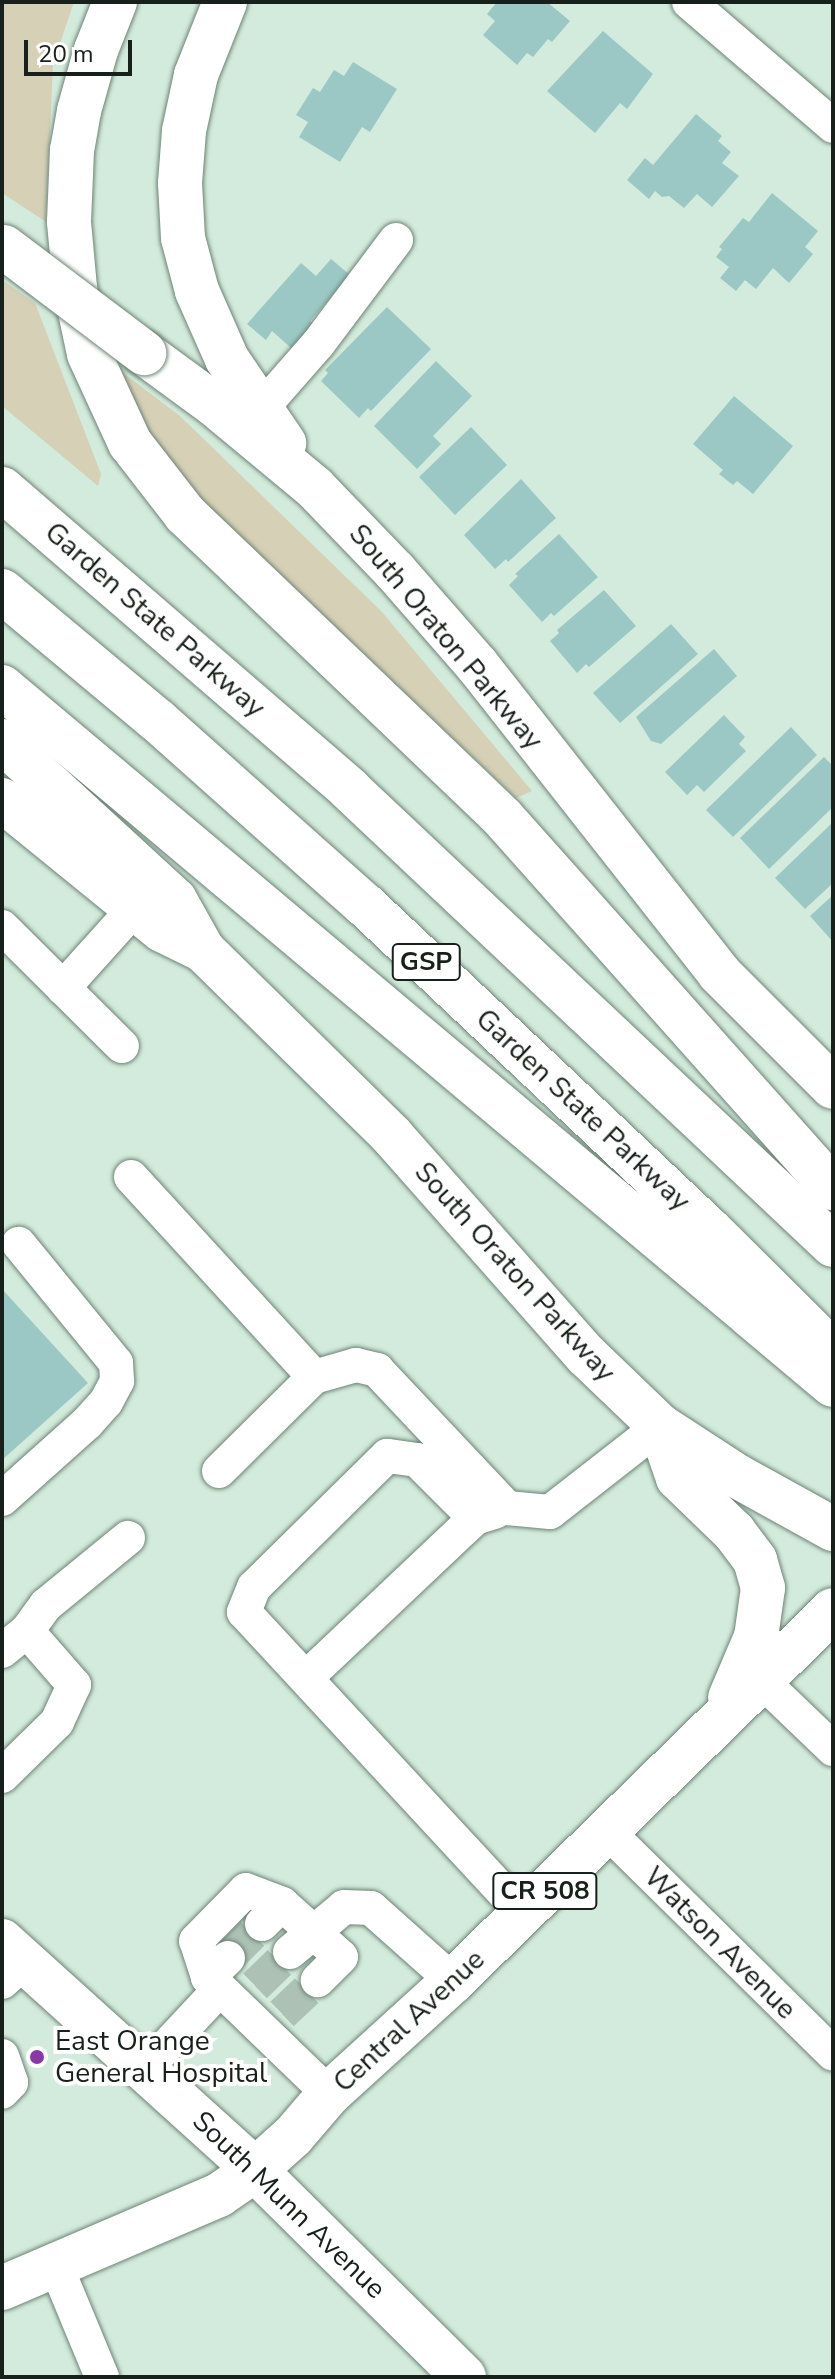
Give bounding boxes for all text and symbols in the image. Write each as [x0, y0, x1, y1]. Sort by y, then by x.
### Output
scale bar [28, 24, 136, 74]
text: 20 m [38, 38, 94, 70]
street label: Garden State Parkway [38, 515, 272, 725]
street label: South Oraton Parkway [342, 518, 550, 756]
road number: GSP [390, 940, 462, 984]
street label: Garden State Parkway [469, 1002, 697, 1218]
street label: South Oraton Parkway [408, 1155, 622, 1389]
street label: Watson Avenue [637, 1860, 803, 2026]
road number: CR 508 [491, 1869, 599, 1913]
street label: Central Avenue [327, 1943, 491, 2099]
place label: East Orange General Hospital [55, 2024, 267, 2090]
marker: East Orange General Hospital [26, 2046, 48, 2068]
street label: South Munn Avenue [185, 2104, 393, 2306]

